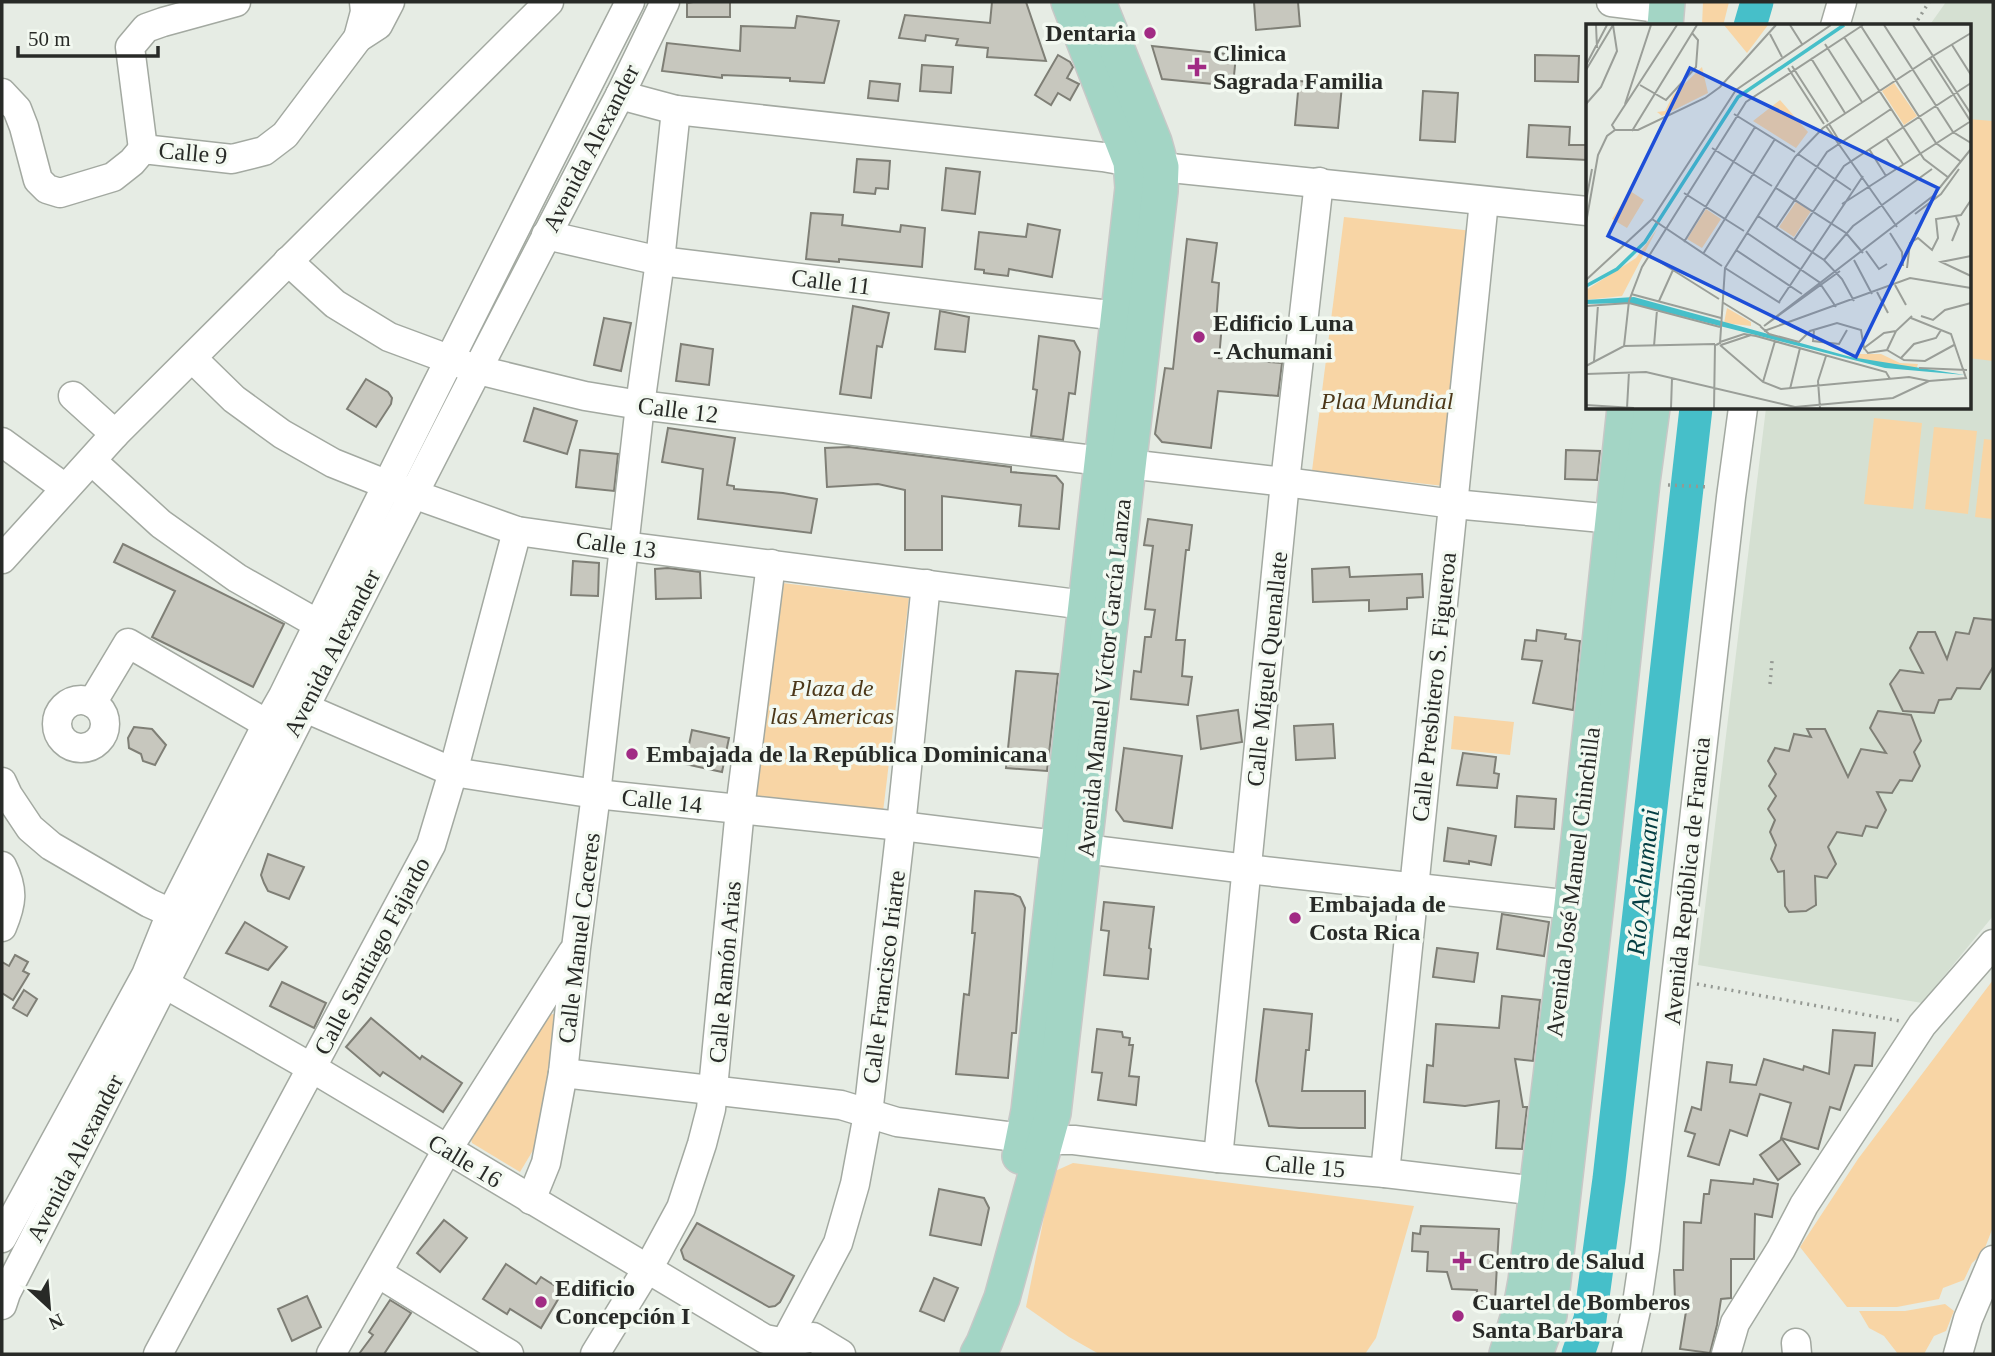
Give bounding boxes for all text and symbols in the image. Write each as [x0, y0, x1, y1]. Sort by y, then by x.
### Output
scale bar [18, 14, 158, 58]
place label: Dentaria [1045, 20, 1136, 46]
inset map [1586, 24, 1970, 410]
marker: Dentaria [1142, 25, 1158, 41]
text: 50 m [28, 27, 71, 51]
place label: Clinica Sagrada Familia [1213, 40, 1383, 94]
marker: Clinica Sagrada Familia [1187, 57, 1207, 77]
street label: Avenida Alexander [538, 60, 644, 236]
street label: Calle 9 [158, 137, 228, 169]
street label: Calle 11 [790, 264, 872, 300]
place label: Edificio Luna - Achumani [1213, 310, 1354, 364]
marker: Edificio Luna - Achumani [1191, 329, 1207, 345]
park label: Plaa Mundial [1320, 388, 1454, 414]
street label: Calle 12 [636, 392, 720, 428]
street label: Avenida Manuel Víctor García Lanza [1072, 497, 1136, 859]
street label: Calle 13 [574, 527, 658, 563]
street label: Calle Miguel Quenallate [1242, 550, 1292, 788]
street label: Calle Presbitero S. Figueroa [1407, 551, 1461, 823]
street label: Avenida Alexander [279, 565, 385, 741]
park label: Plaza de las Americas [770, 675, 894, 729]
street label: Avenida José Manuel Chinchilla [1541, 725, 1605, 1038]
street label: Avenida República de Francia [1659, 735, 1715, 1026]
place label: Embajada de la República Dominicana [646, 741, 1047, 767]
marker: Embajada de la República Dominicana [624, 746, 640, 762]
street label: Calle 14 [621, 784, 703, 818]
water label: Río Achumani [1621, 807, 1665, 958]
street label: Calle Manuel Caceres [553, 831, 605, 1045]
street label: Calle Santiago Fajardo [309, 853, 435, 1059]
street label: Calle Francisco Iriarte [858, 869, 910, 1085]
street label: Calle Ramón Arias [704, 880, 746, 1064]
place label: Embajada de Costa Rica [1309, 891, 1446, 945]
marker: Embajada de Costa Rica [1287, 910, 1303, 926]
street label: Avenida Alexander [22, 1070, 128, 1246]
street label: Calle 16 [424, 1129, 506, 1193]
street label: Calle 15 [1264, 1150, 1346, 1182]
place label: Centro de Salud [1478, 1248, 1645, 1274]
marker: Centro de Salud [1452, 1251, 1472, 1271]
north arrow [14, 1272, 84, 1342]
place label: Edificio Concepción I [555, 1275, 690, 1329]
place label: Cuartel de Bomberos Santa Barbara [1472, 1289, 1690, 1343]
marker: Edificio Concepción I [533, 1294, 549, 1310]
marker: Cuartel de Bomberos Santa Barbara [1450, 1308, 1466, 1324]
text: N [45, 1309, 67, 1334]

